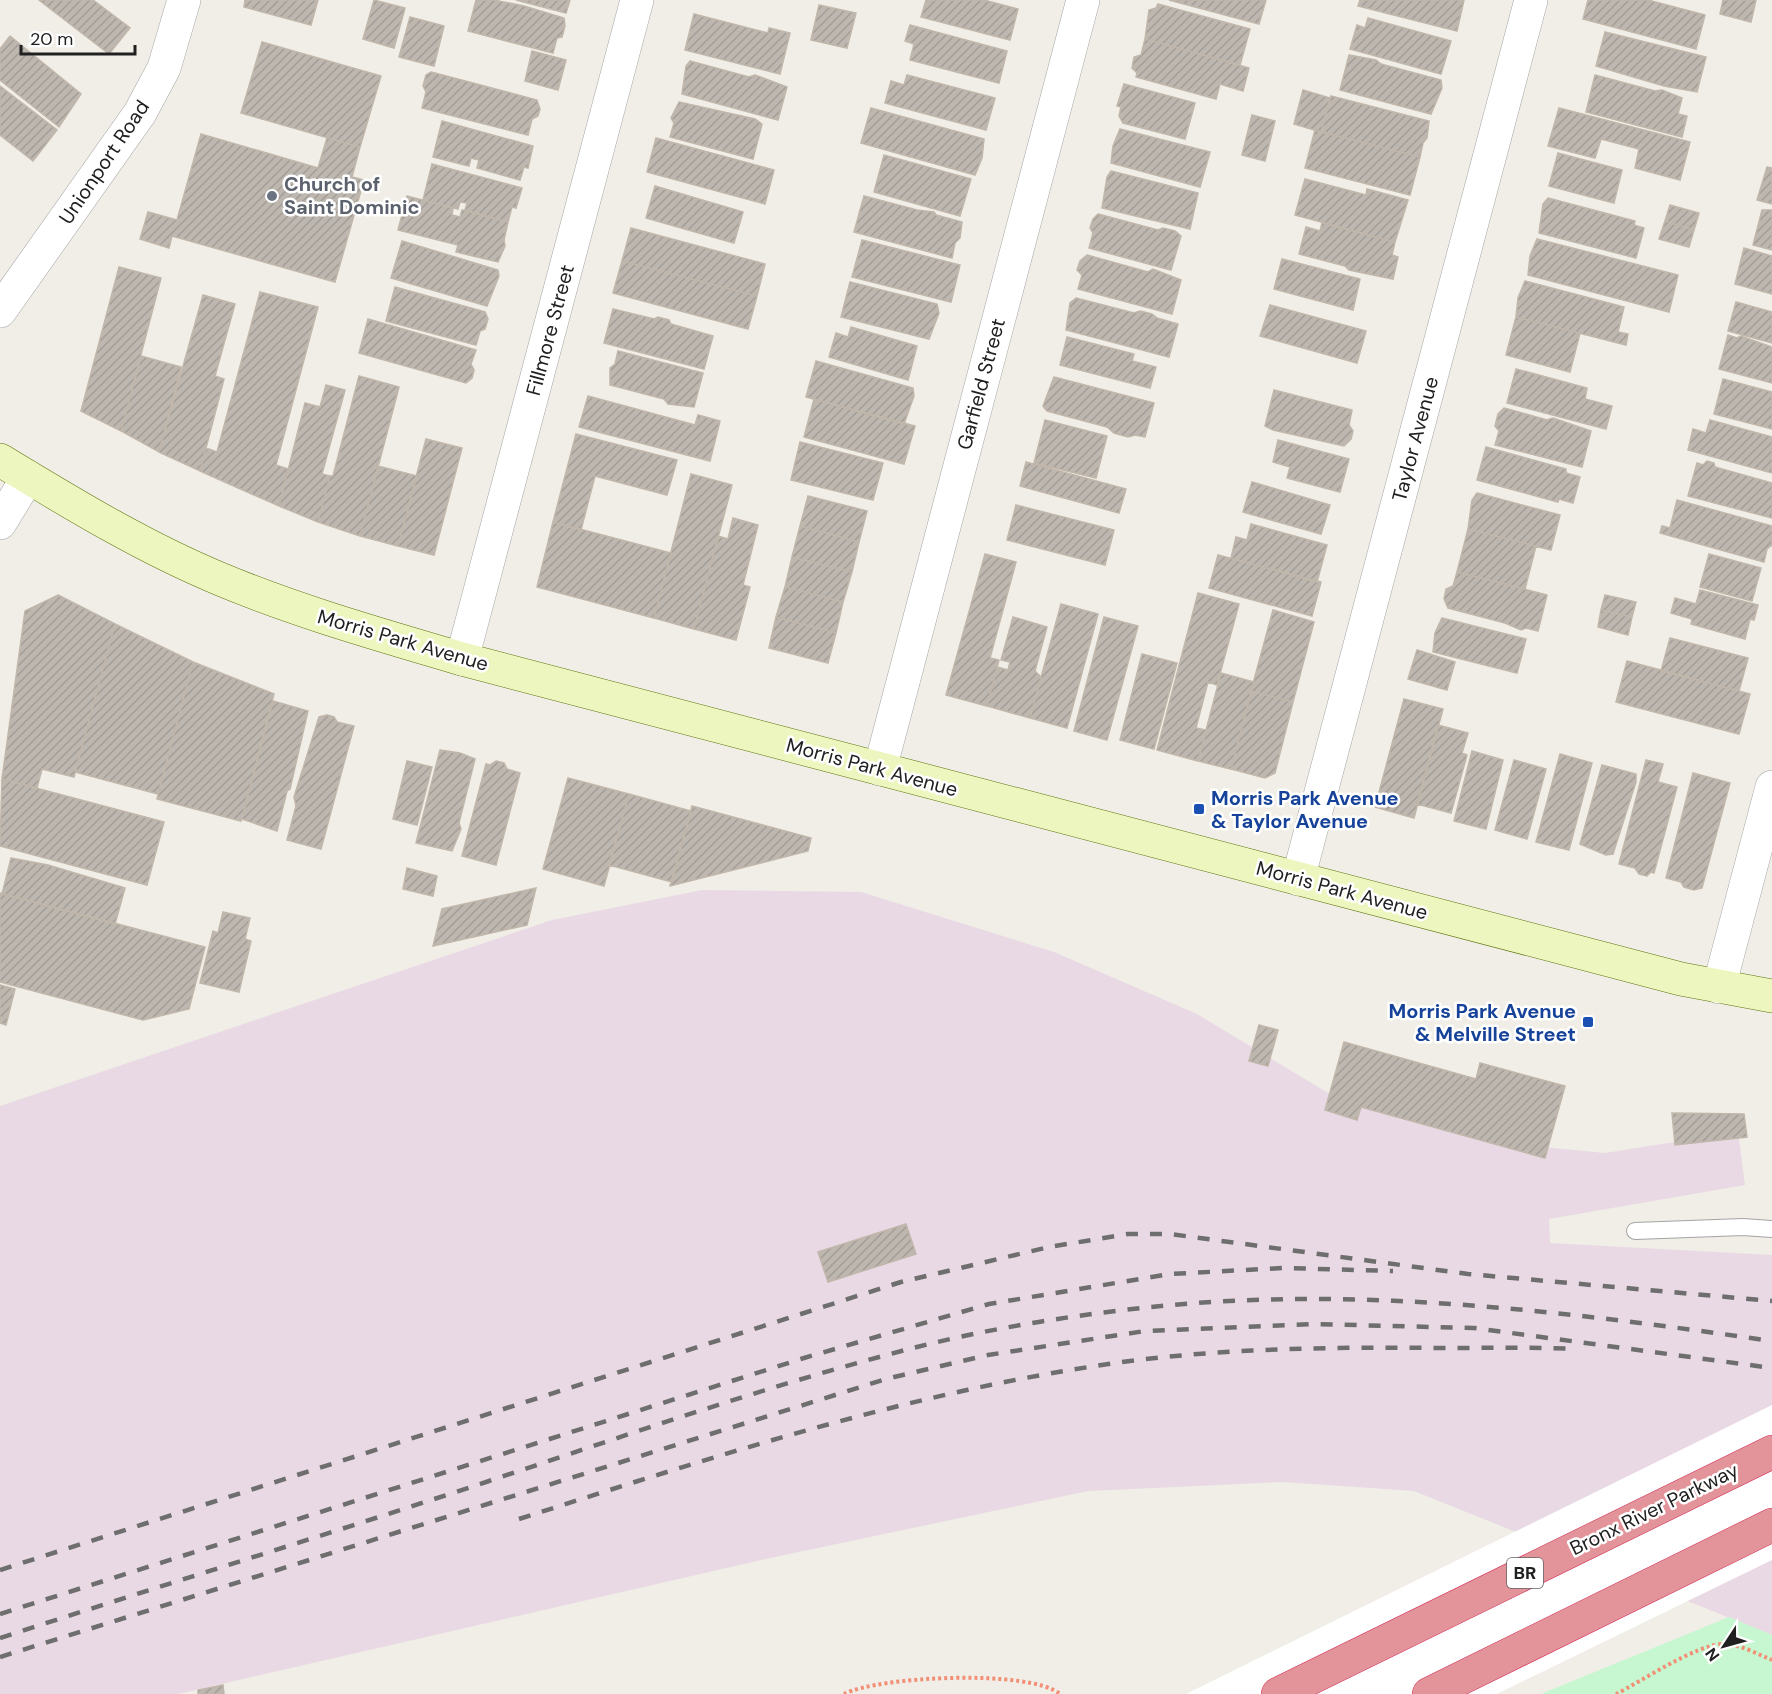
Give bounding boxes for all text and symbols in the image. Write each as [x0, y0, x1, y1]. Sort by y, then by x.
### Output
scale bar [21, 18, 135, 56]
text: 20 m [30, 27, 73, 51]
street label: Unionport Road [53, 95, 155, 229]
place label: Church of Saint Dominic [284, 171, 420, 220]
marker: Church of Saint Dominic [265, 189, 279, 203]
street label: Fillmore Street [520, 262, 580, 398]
street label: Garfield Street [951, 315, 1011, 453]
street label: Taylor Avenue [1386, 374, 1444, 504]
street label: Morris Park Avenue [315, 603, 491, 677]
street label: Morris Park Avenue [783, 732, 961, 802]
place label: Morris Park Avenue & Taylor Avenue [1211, 785, 1399, 834]
marker: Morris Park Avenue & Taylor Avenue [1192, 802, 1206, 816]
street label: Morris Park Avenue [1253, 855, 1431, 925]
place label: Morris Park Avenue & Melville Street [1388, 998, 1576, 1047]
marker: Morris Park Avenue & Melville Street [1581, 1015, 1595, 1029]
street label: Bronx River Parkway [1565, 1457, 1743, 1561]
road number: BR [1507, 1558, 1543, 1588]
north arrow [1694, 1616, 1754, 1676]
text: N [1700, 1644, 1724, 1665]

